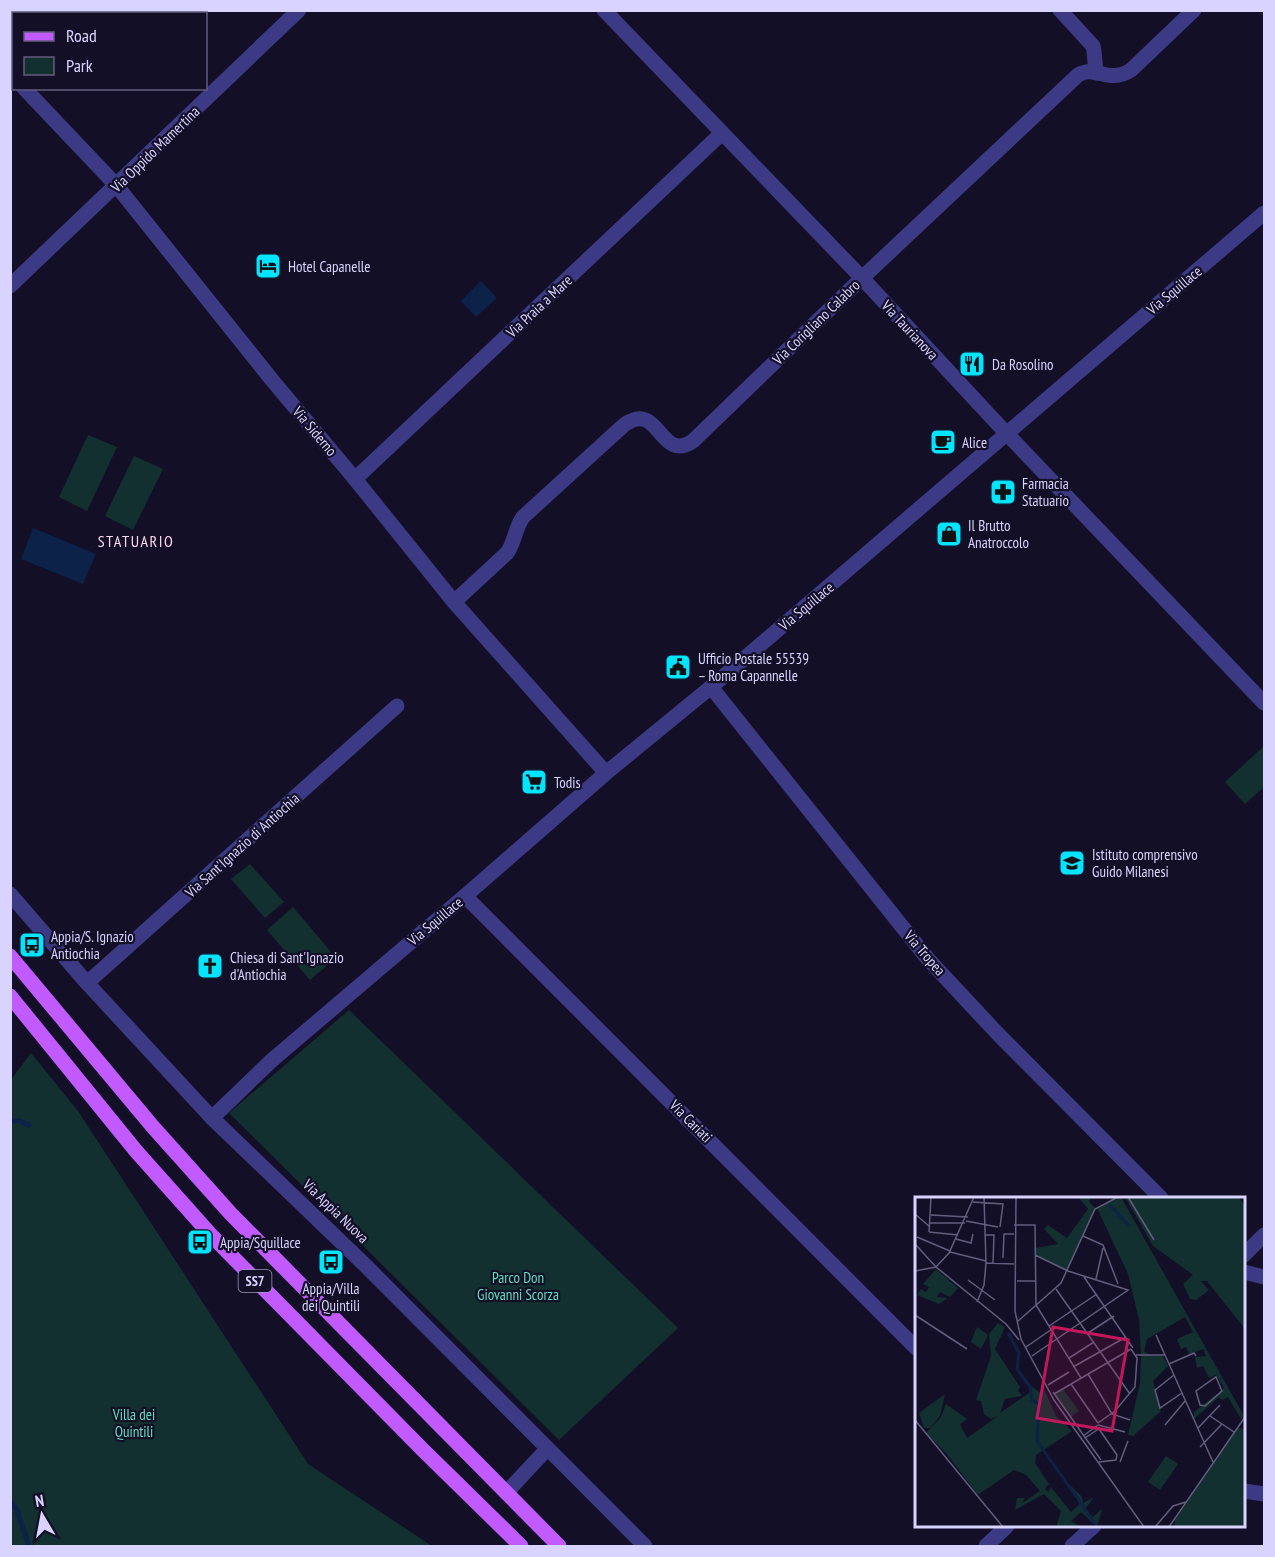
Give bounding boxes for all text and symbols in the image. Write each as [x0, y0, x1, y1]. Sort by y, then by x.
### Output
legend [12, 12, 207, 90]
text: Road [66, 24, 97, 47]
text: Park [66, 54, 93, 77]
street label: Via Oppido Mamertina [106, 102, 203, 197]
hotel icon: Hotel Capanelle [253, 251, 283, 281]
place label: Hotel Capanelle [288, 257, 371, 276]
street label: Via Squillace [1142, 261, 1206, 319]
street label: Via Praia a Mare [501, 271, 576, 342]
street label: Via Corigliano Calabro [768, 275, 864, 369]
street label: Via Taurianova [877, 295, 943, 364]
restaurant icon: Da Rosolino [957, 349, 987, 379]
place label: Da Rosolino [992, 355, 1054, 374]
street label: Via Siderno [288, 402, 341, 460]
cafe icon: Alice [928, 427, 958, 457]
place label: Alice [962, 433, 987, 452]
place label: Farmacia Statuario [1022, 474, 1069, 510]
pharmacy icon: Farmacia Statuario [988, 477, 1018, 507]
place label: Il Brutto Anatroccolo [968, 516, 1029, 552]
shop icon: Il Brutto Anatroccolo [934, 519, 964, 549]
district label: STATUARIO [98, 531, 174, 551]
street label: Via Squillace [774, 577, 838, 635]
place label: Ufficio Postale 55539 – Roma Capannelle [698, 649, 809, 685]
public building icon: Ufficio Postale 55539 – Roma Capannelle [663, 652, 693, 682]
supermarket icon: Todis [519, 767, 549, 797]
place label: Todis [554, 773, 580, 792]
street label: Via Sant'Ignazio di Antiochia [180, 789, 303, 902]
place label: Istituto comprensivo Guido Milanesi [1092, 845, 1198, 881]
school or university icon: Istituto comprensivo Guido Milanesi [1057, 848, 1087, 878]
street label: Via Squillace [403, 892, 467, 950]
street label: Via Tropea [900, 926, 950, 980]
place label: Appia/S. Ignazio Antiochia [51, 927, 134, 963]
bus stop icon: Appia/S. Ignazio Antiochia [17, 930, 47, 960]
place label: Chiesa di Sant'Ignazio d'Antiochia [230, 948, 344, 984]
church icon: Chiesa di Sant'Ignazio d'Antiochia [195, 951, 225, 981]
street label: Via Cariati [665, 1095, 716, 1146]
street label: Via Appia Nuova [298, 1174, 373, 1247]
inset map [915, 1197, 1245, 1527]
bus stop icon: Appia/Squillace [185, 1227, 215, 1257]
place label: Appia/Squillace [220, 1233, 301, 1252]
bus stop icon: Appia/Villa dei Quintili [316, 1247, 346, 1277]
park label: Parco Don Giovanni Scorza [477, 1268, 559, 1304]
road number: SS7 [238, 1270, 272, 1292]
place label: Appia/Villa dei Quintili [302, 1279, 360, 1315]
park label: Villa dei Quintili [112, 1405, 155, 1441]
north arrow [12, 1485, 72, 1545]
text: N [33, 1490, 45, 1511]

